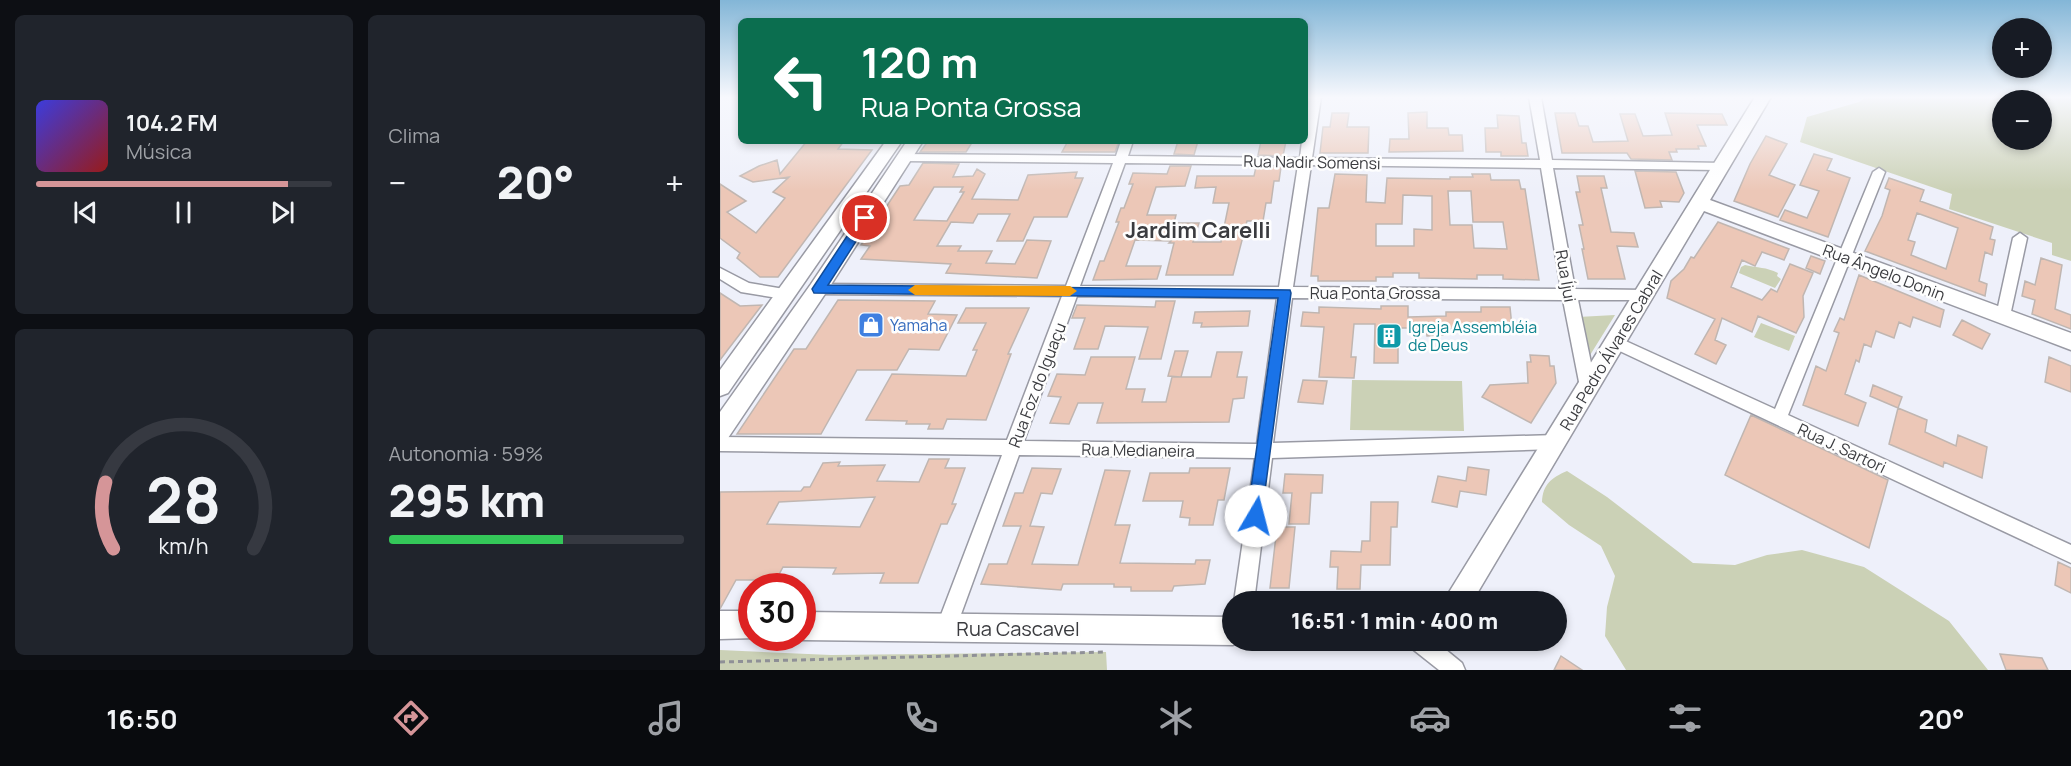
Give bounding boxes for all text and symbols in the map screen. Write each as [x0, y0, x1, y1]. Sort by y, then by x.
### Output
map controls [1992, 18, 2052, 150]
button: + [1992, 18, 2052, 78]
text: 120 m [861, 33, 978, 91]
icon: left [762, 42, 840, 120]
text: Rua Ponta Grossa [861, 88, 1082, 125]
button: − [1992, 90, 2052, 150]
text: 104.2 FM [126, 108, 218, 138]
text: Clima [389, 122, 440, 149]
text: Música [126, 138, 192, 165]
street label: Rua Nadir Somensi [1243, 150, 1381, 174]
text: 20° [497, 151, 575, 213]
text: − [389, 160, 406, 205]
text: + [665, 160, 684, 205]
pin [839, 192, 890, 243]
icon: previous [69, 196, 102, 229]
icon: pause [167, 196, 200, 229]
icon: next [266, 196, 299, 229]
icon: arrive [848, 201, 881, 234]
district label: Jardim Carelli [1125, 215, 1271, 245]
street label: Rua Ângelo Donin [1820, 239, 1948, 305]
street label: Rua Íjui [1551, 248, 1581, 304]
street label: Rua Pedro Álvares Cabral [1554, 266, 1668, 434]
street label: Rua Ponta Grossa [1310, 282, 1440, 304]
shop icon: Yamaha [856, 310, 886, 340]
place label: Yamaha [890, 314, 947, 336]
place label: Igreja Assembléia de Deus [1408, 316, 1537, 356]
street label: Rua Foz do Iguaçu [1003, 319, 1071, 451]
building icon: Igreja Assembléia de Deus [1374, 321, 1404, 351]
street label: Rua J. Sartori [1794, 418, 1890, 478]
street label: Rua Medianeira [1081, 438, 1195, 462]
text: Autonomia · 59% [389, 440, 543, 467]
text: 28 [146, 456, 221, 542]
text: 295 km [389, 469, 545, 531]
position arrow [1224, 484, 1288, 548]
text: km/h [159, 531, 209, 560]
speed limit sign: 30 [738, 573, 816, 651]
text: 16:51 · 1 min · 400 m [1291, 606, 1498, 636]
street label: Rua Cascavel [956, 615, 1080, 642]
icon: directions [390, 697, 432, 739]
icon: music [645, 697, 687, 739]
icon: phone [900, 697, 942, 739]
icon: climate [1155, 697, 1197, 739]
icon: car [1409, 697, 1451, 739]
icon: filters [1664, 697, 1706, 739]
text: 16:50 [106, 700, 178, 737]
text: 20° [1919, 700, 1965, 737]

